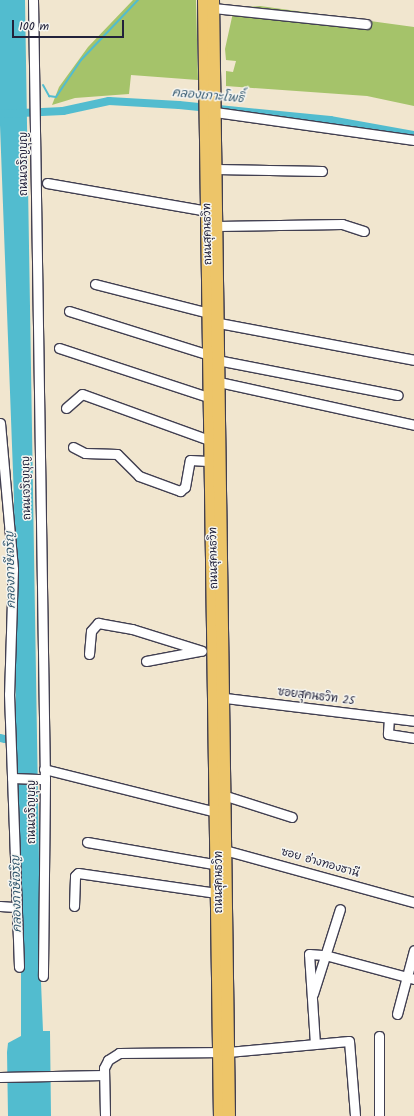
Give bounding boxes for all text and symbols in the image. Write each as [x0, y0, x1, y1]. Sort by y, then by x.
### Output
scale bar [14, 12, 126, 38]
text: 100 m [19, 17, 49, 36]
water label: คลองเกาะโพธิ์ [171, 86, 245, 106]
street label: ถนนเจริญบุญ [17, 132, 31, 196]
street label: ถนนสุคนธวิท [201, 203, 215, 265]
street label: ถนนเจริญบุญ [20, 456, 34, 520]
street label: ถนนสุคนธวิท [207, 527, 221, 589]
water label: คลองภาษีเจริญ [3, 531, 19, 609]
street label: ซอยสุคนธวิท 25 [277, 686, 355, 708]
street label: ถนนเจริญบุญ [25, 780, 39, 844]
street label: ซอย อ่างทองธานี [279, 846, 361, 880]
street label: ถนนสุคนธวิท [212, 851, 226, 913]
water label: คลองภาษีเจริญ [9, 855, 25, 933]

